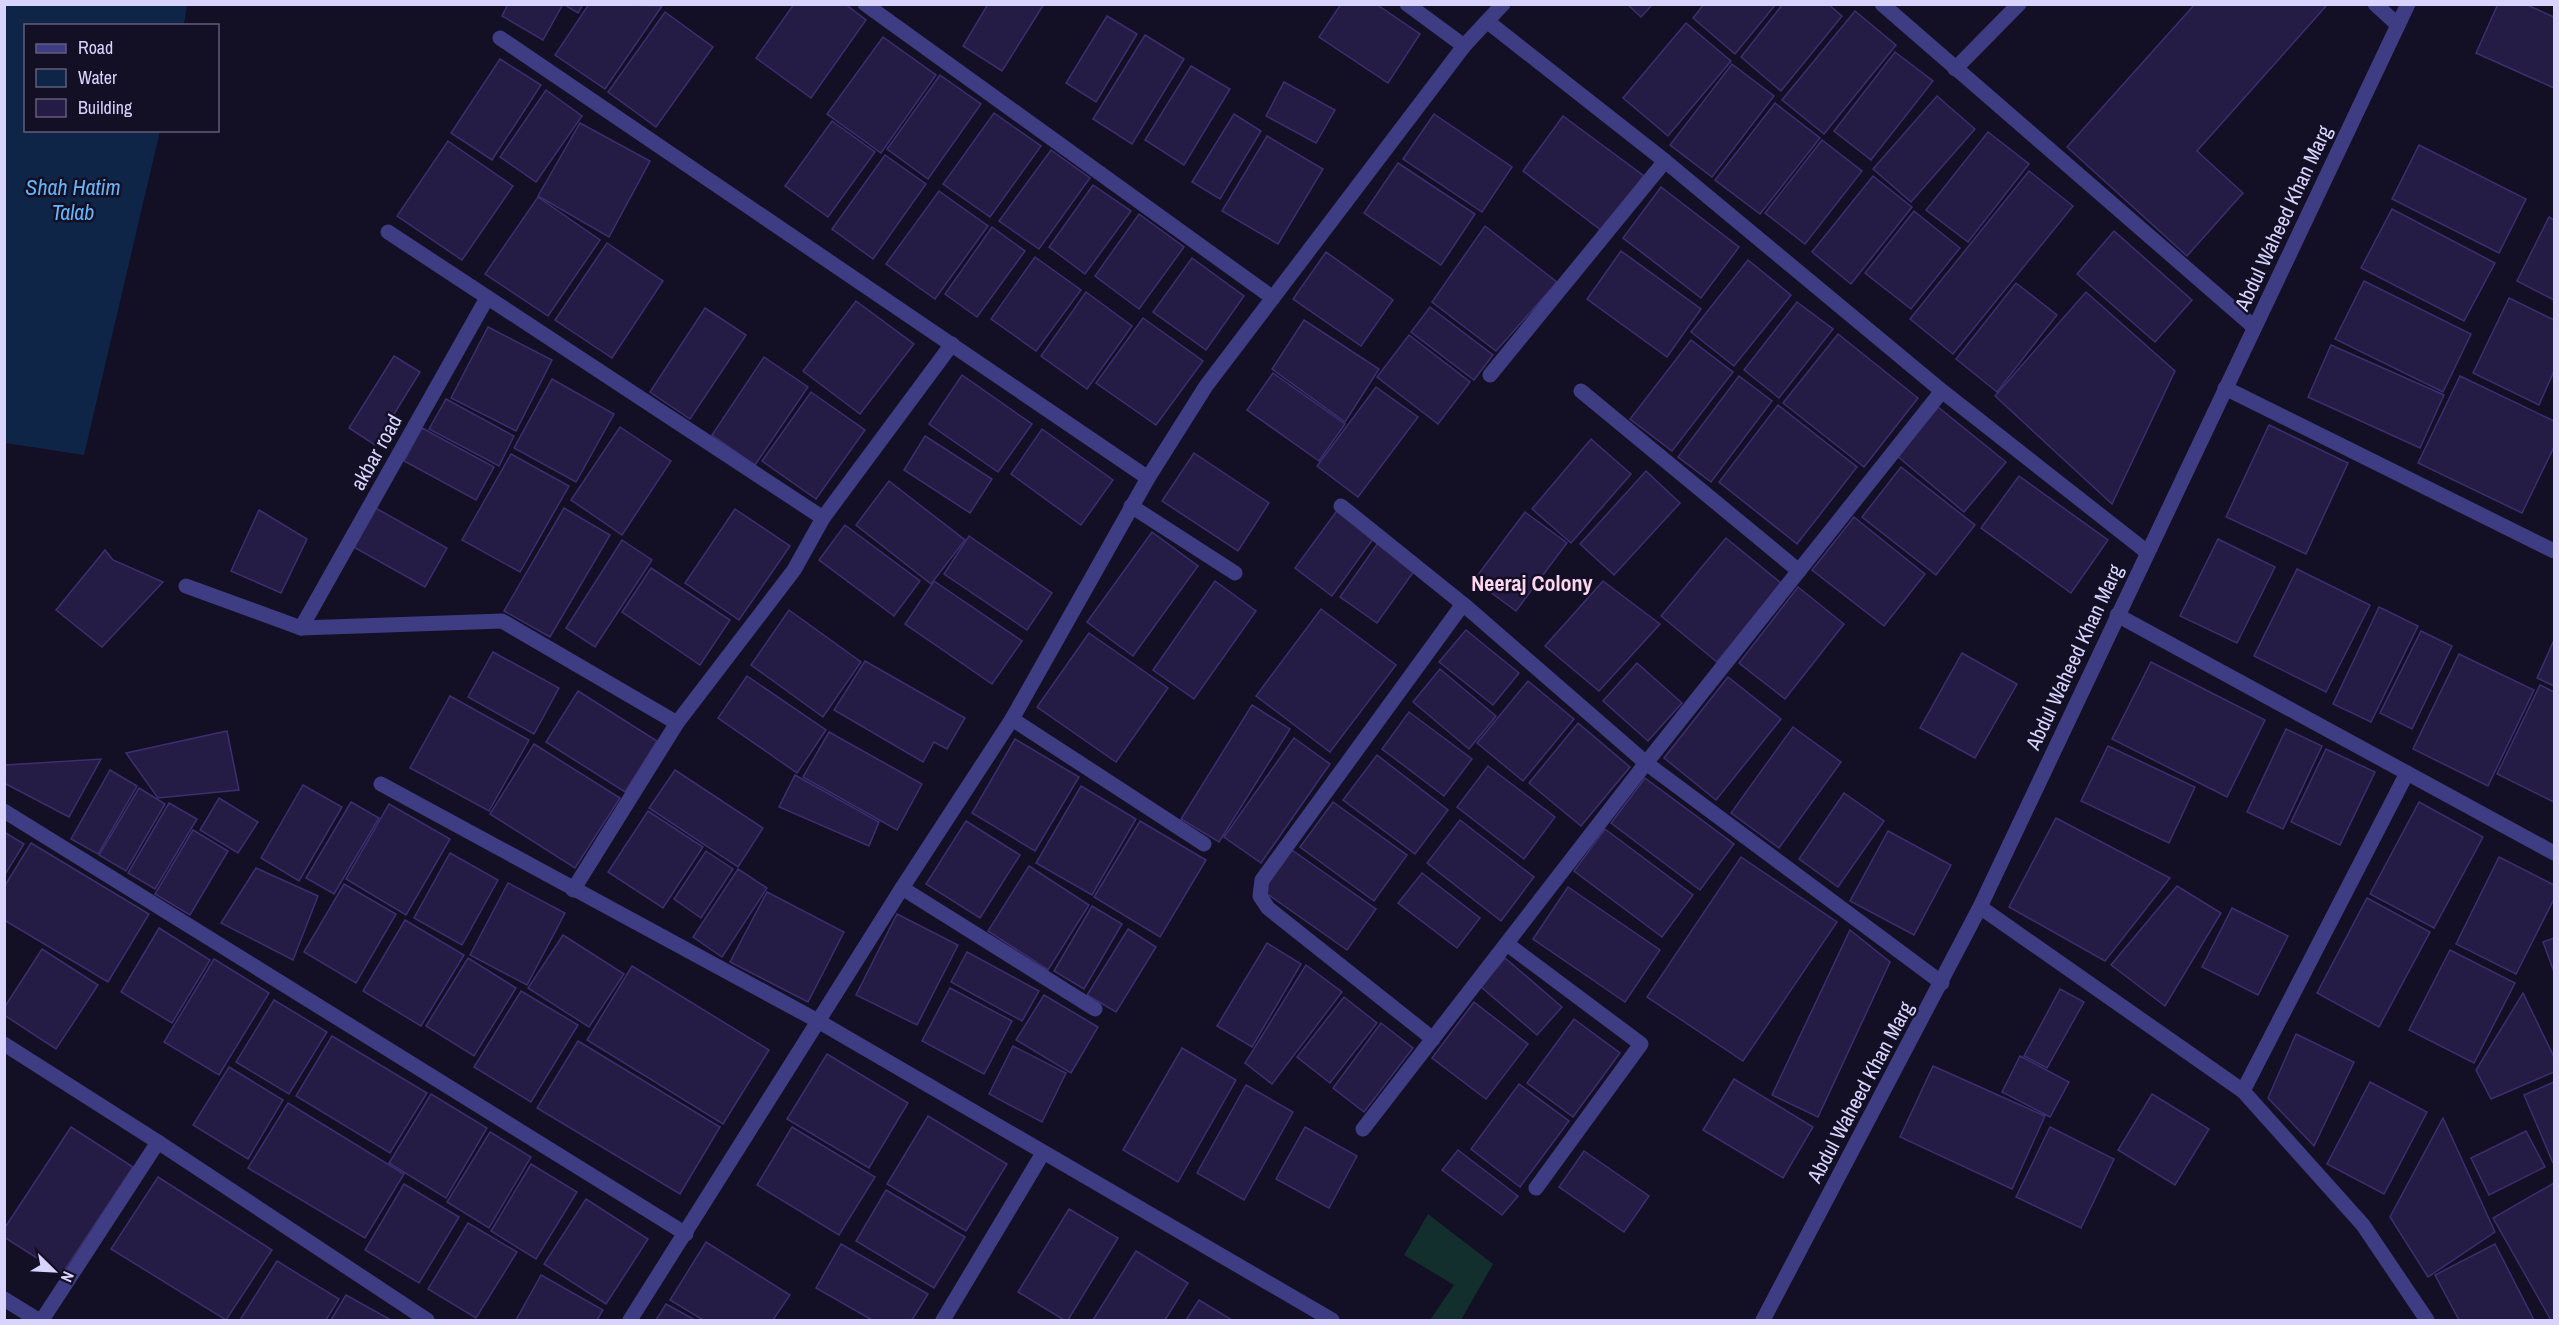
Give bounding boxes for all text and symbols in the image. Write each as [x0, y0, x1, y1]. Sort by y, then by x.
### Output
legend [24, 24, 219, 132]
text: Road [78, 35, 113, 60]
text: Water [78, 65, 117, 90]
text: Building [78, 95, 133, 120]
street label: Abdul Waheed Khan Marg [2227, 120, 2339, 316]
water label: Shah Hatim Talab [25, 172, 121, 227]
street label: akbar road [343, 409, 409, 495]
street label: Abdul Waheed Khan Marg [2018, 559, 2130, 755]
district label: Neeraj Colony [1471, 568, 1593, 598]
street label: Abdul Waheed Khan Marg [1799, 996, 1920, 1189]
north arrow [24, 1241, 84, 1301]
text: N [56, 1268, 80, 1286]

